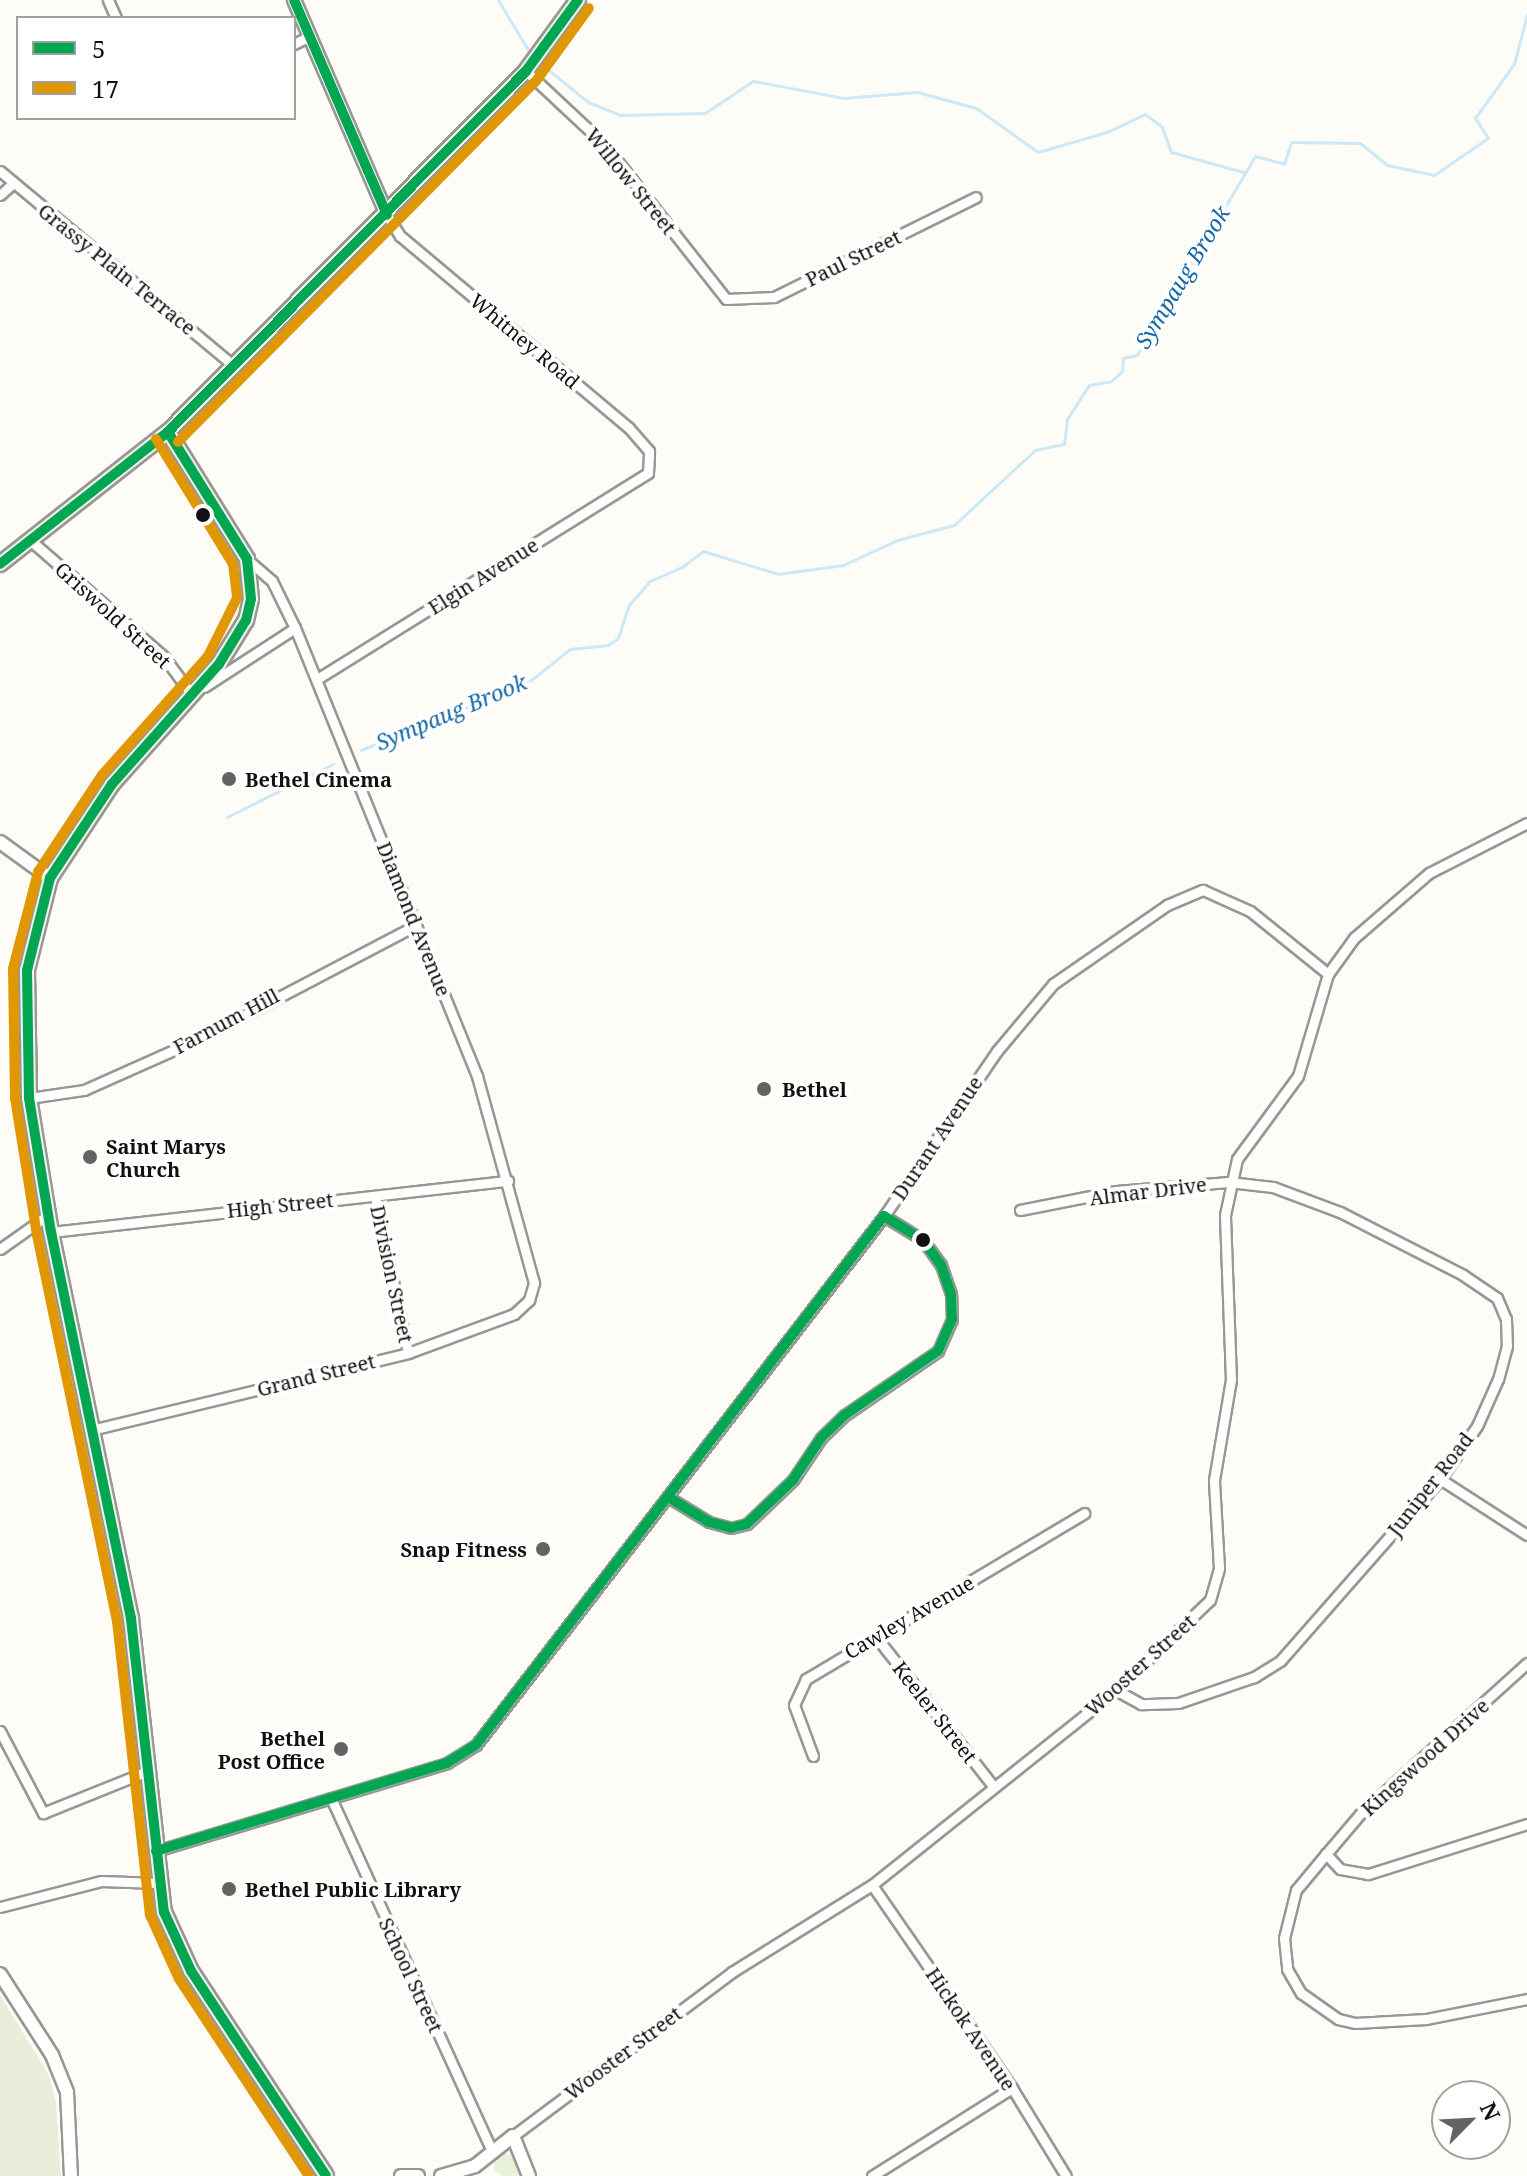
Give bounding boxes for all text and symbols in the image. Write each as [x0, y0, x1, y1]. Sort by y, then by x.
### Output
legend [16, 16, 296, 120]
text: 5 [92, 32, 105, 65]
text: 17 [92, 72, 119, 105]
street label: Willow Street [581, 123, 681, 239]
street label: Grassy Plain Terrace [34, 198, 200, 340]
water label: Sympaug Brook [1129, 201, 1235, 353]
street label: Paul Street [801, 225, 905, 291]
street label: Whitney Road [465, 288, 585, 394]
unlabelled marker [195, 507, 211, 523]
street label: Elgin Avenue [423, 533, 543, 619]
street label: Griswold Street [50, 557, 176, 673]
water label: Sympaug Brook [372, 668, 530, 756]
place label: Bethel Cinema [245, 767, 392, 791]
marker: Bethel Cinema [220, 770, 238, 788]
street label: Diamond Avenue [372, 838, 456, 1000]
street label: Farnum Hill [169, 983, 283, 1059]
street label: Durant Avenue [887, 1072, 987, 1204]
place label: Bethel [782, 1077, 847, 1101]
marker: Bethel [753, 1078, 775, 1100]
place label: Saint Marys Church [106, 1134, 226, 1181]
marker: Saint Marys Church [81, 1148, 99, 1166]
street label: Almar Drive [1088, 1172, 1208, 1210]
street label: High Street [226, 1187, 334, 1223]
street label: Division Street [366, 1203, 418, 1345]
unlabelled marker [915, 1232, 931, 1248]
street label: Grand Street [255, 1349, 377, 1401]
street label: Juniper Road [1382, 1427, 1478, 1541]
place label: Snap Fitness [400, 1537, 527, 1561]
marker: Snap Fitness [534, 1540, 552, 1558]
street label: Cawley Avenue [840, 1570, 978, 1664]
street label: Wooster Street [1080, 1609, 1200, 1721]
street label: Keeler Street [888, 1656, 982, 1768]
street label: Kingswood Drive [1356, 1693, 1494, 1821]
place label: Bethel Post Office [218, 1726, 325, 1773]
marker: Bethel Post Office [332, 1740, 350, 1758]
place label: Bethel Public Library [245, 1877, 461, 1901]
marker: Bethel Public Library [220, 1880, 238, 1898]
street label: School Street [374, 1914, 448, 2036]
street label: Hickok Avenue [921, 1963, 1021, 2095]
street label: Wooster Street [560, 2001, 686, 2105]
north arrow [1431, 2080, 1511, 2160]
text: N [1474, 2097, 1508, 2125]

